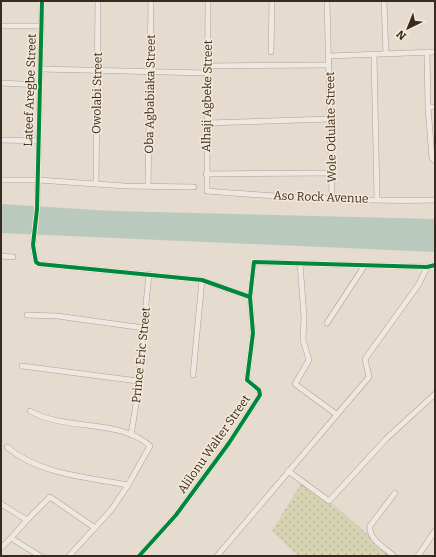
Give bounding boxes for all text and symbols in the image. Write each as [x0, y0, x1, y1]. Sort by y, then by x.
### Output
north arrow [388, 8, 428, 48]
text: N [394, 27, 409, 43]
street label: Lateef Aregbe Street [21, 33, 39, 147]
street label: Oba Agbabiaka Street [142, 34, 158, 154]
street label: Alhaji Agbeke Street [199, 39, 215, 152]
street label: Owolabi Street [89, 51, 105, 134]
street label: Wole Odulate Street [323, 71, 339, 183]
street label: Aso Rock Avenue [273, 188, 369, 206]
street label: Prince Eric Street [129, 306, 153, 404]
street label: Alilonu Walter Street [175, 392, 254, 496]

